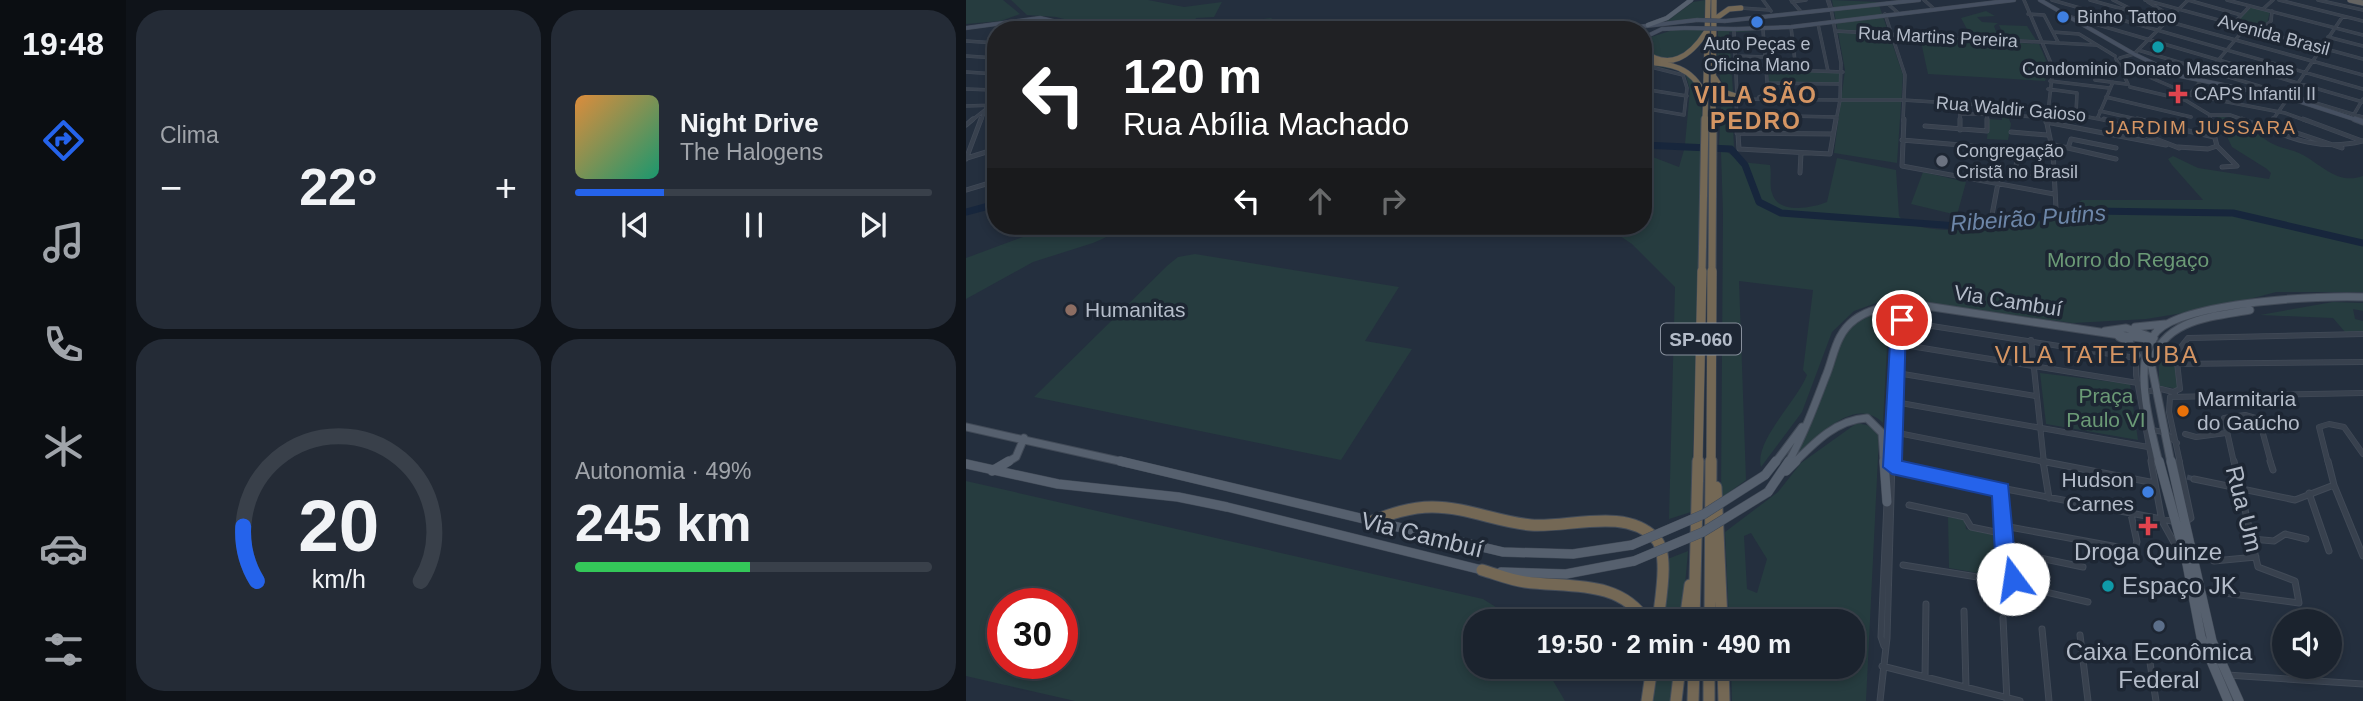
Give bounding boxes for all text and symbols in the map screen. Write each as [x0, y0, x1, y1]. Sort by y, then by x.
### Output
place label: Binho Tattoo [2077, 7, 2177, 27]
marker: Binho Tattoo [2055, 9, 2071, 25]
street label: Avenida Brasil [2216, 10, 2332, 60]
marker: Auto Peças e Oficina Mano [1749, 14, 1765, 30]
street label: Rua Martins Pereira [1858, 23, 2019, 51]
text: 19:48 [22, 26, 104, 62]
place label: Auto Peças e Oficina Mano [1703, 34, 1811, 75]
marker: Condominio Donato Mascarenhas [2150, 39, 2166, 55]
icon: left [1008, 49, 1099, 140]
text: 120 m [1123, 49, 1262, 103]
place label: Condominio Donato Mascarenhas [2022, 59, 2294, 79]
district label: VILA SÃO PEDRO [1694, 81, 1818, 134]
marker: CAPS Infantil II [2168, 84, 2188, 104]
place label: CAPS Infantil II [2194, 84, 2316, 104]
street label: Rua Waldir Gaioso [1935, 92, 2087, 126]
text: Rua Abília Machado [1123, 106, 1409, 142]
text: Night Drive [680, 108, 819, 138]
icon: directions [39, 116, 88, 165]
district label: JARDIM JUSSARA [2105, 117, 2297, 138]
text: Clima [160, 122, 219, 148]
text: The Halogens [680, 139, 823, 165]
place label: Congregação Cristã no Brasil [1956, 141, 2078, 182]
marker: Congregação Cristã no Brasil [1934, 153, 1950, 169]
text: 22° [299, 158, 378, 216]
text: − [160, 167, 182, 209]
text: + [495, 167, 517, 209]
icon: left [1228, 182, 1266, 220]
icon: ahead [1301, 182, 1339, 220]
icon: right [1374, 182, 1412, 220]
water label: Ribeirão Putins [1949, 200, 2107, 236]
icon: previous [616, 206, 654, 244]
icon: pause [735, 206, 773, 244]
icon: next [854, 206, 892, 244]
icon: music [39, 218, 88, 267]
park label: Morro do Regaço [2047, 248, 2209, 271]
street label: Via Cambuí [1952, 281, 2064, 320]
pin [1872, 290, 1932, 350]
place label: Humanitas [1085, 298, 1185, 321]
icon: arrive [1883, 301, 1921, 339]
marker: Humanitas [1063, 302, 1079, 318]
icon: phone [39, 320, 88, 369]
road number: SP-060 [1661, 324, 1741, 354]
district label: VILA TATETUBA [1995, 341, 2199, 368]
park label: Praça Paulo VI [2066, 384, 2146, 431]
place label: Marmitaria do Gaúcho [2197, 387, 2300, 434]
marker: Marmitaria do Gaúcho [2175, 403, 2191, 419]
icon: climate [39, 422, 88, 471]
text: Autonomia · 49% [575, 458, 751, 484]
street label: Rua Um [2221, 463, 2268, 555]
place label: Hudson Carnes [2062, 468, 2134, 515]
marker: Hudson Carnes [2140, 484, 2156, 500]
text: 20 [298, 485, 379, 566]
text: 245 km [575, 494, 751, 552]
street label: Via Cambuí [1358, 506, 1486, 563]
marker: Droga Quinze [2140, 518, 2156, 534]
icon: car [39, 524, 88, 573]
place label: Droga Quinze [2074, 538, 2222, 565]
position arrow [1976, 542, 2050, 616]
text: km/h [311, 565, 366, 593]
place label: Espaço JK [2122, 572, 2237, 599]
marker: Espaço JK [2100, 578, 2116, 594]
speed limit sign: 30 [987, 588, 1078, 679]
map controls [2272, 609, 2342, 679]
button: sound [2272, 609, 2342, 679]
marker: Caixa Econômica Federal [2151, 618, 2167, 634]
icon: filters [39, 625, 88, 674]
text: 19:50 · 2 min · 490 m [1537, 629, 1791, 659]
place label: Caixa Econômica Federal [2066, 638, 2253, 693]

